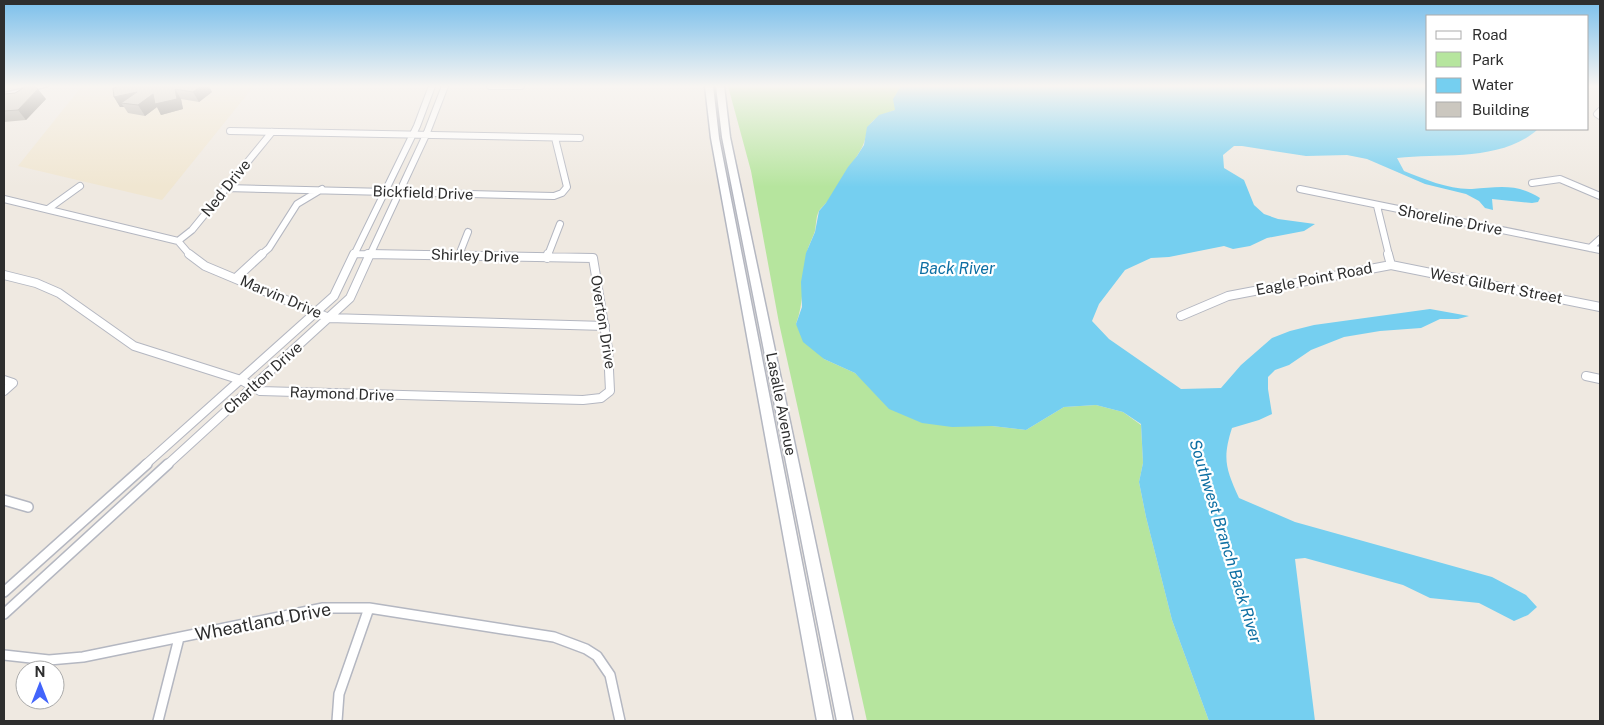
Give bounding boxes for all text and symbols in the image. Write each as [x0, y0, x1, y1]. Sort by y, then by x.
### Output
legend [1426, 15, 1589, 130]
text: Road [1472, 26, 1508, 43]
text: Park [1472, 51, 1504, 68]
text: Water [1472, 76, 1514, 93]
text: Building [1472, 101, 1530, 118]
street label: Ned Drive [198, 156, 254, 220]
street label: Bickfield Drive [372, 182, 474, 203]
street label: Shoreline Drive [1396, 201, 1504, 238]
street label: Shirley Drive [431, 245, 520, 266]
water label: Back River [919, 259, 996, 278]
street label: Eagle Point Road [1254, 259, 1373, 298]
street label: West Gilbert Street [1428, 264, 1564, 307]
street label: Marvin Drive [238, 272, 325, 321]
street label: Overton Drive [588, 274, 619, 370]
street label: Charlton Drive [220, 338, 305, 417]
street label: Lasalle Avenue [763, 351, 800, 457]
street label: Raymond Drive [289, 383, 395, 404]
water label: Southwest Branch Back River [1185, 437, 1266, 646]
street label: Wheatland Drive [193, 598, 333, 645]
north arrow [15, 660, 65, 710]
text: N [35, 664, 45, 680]

